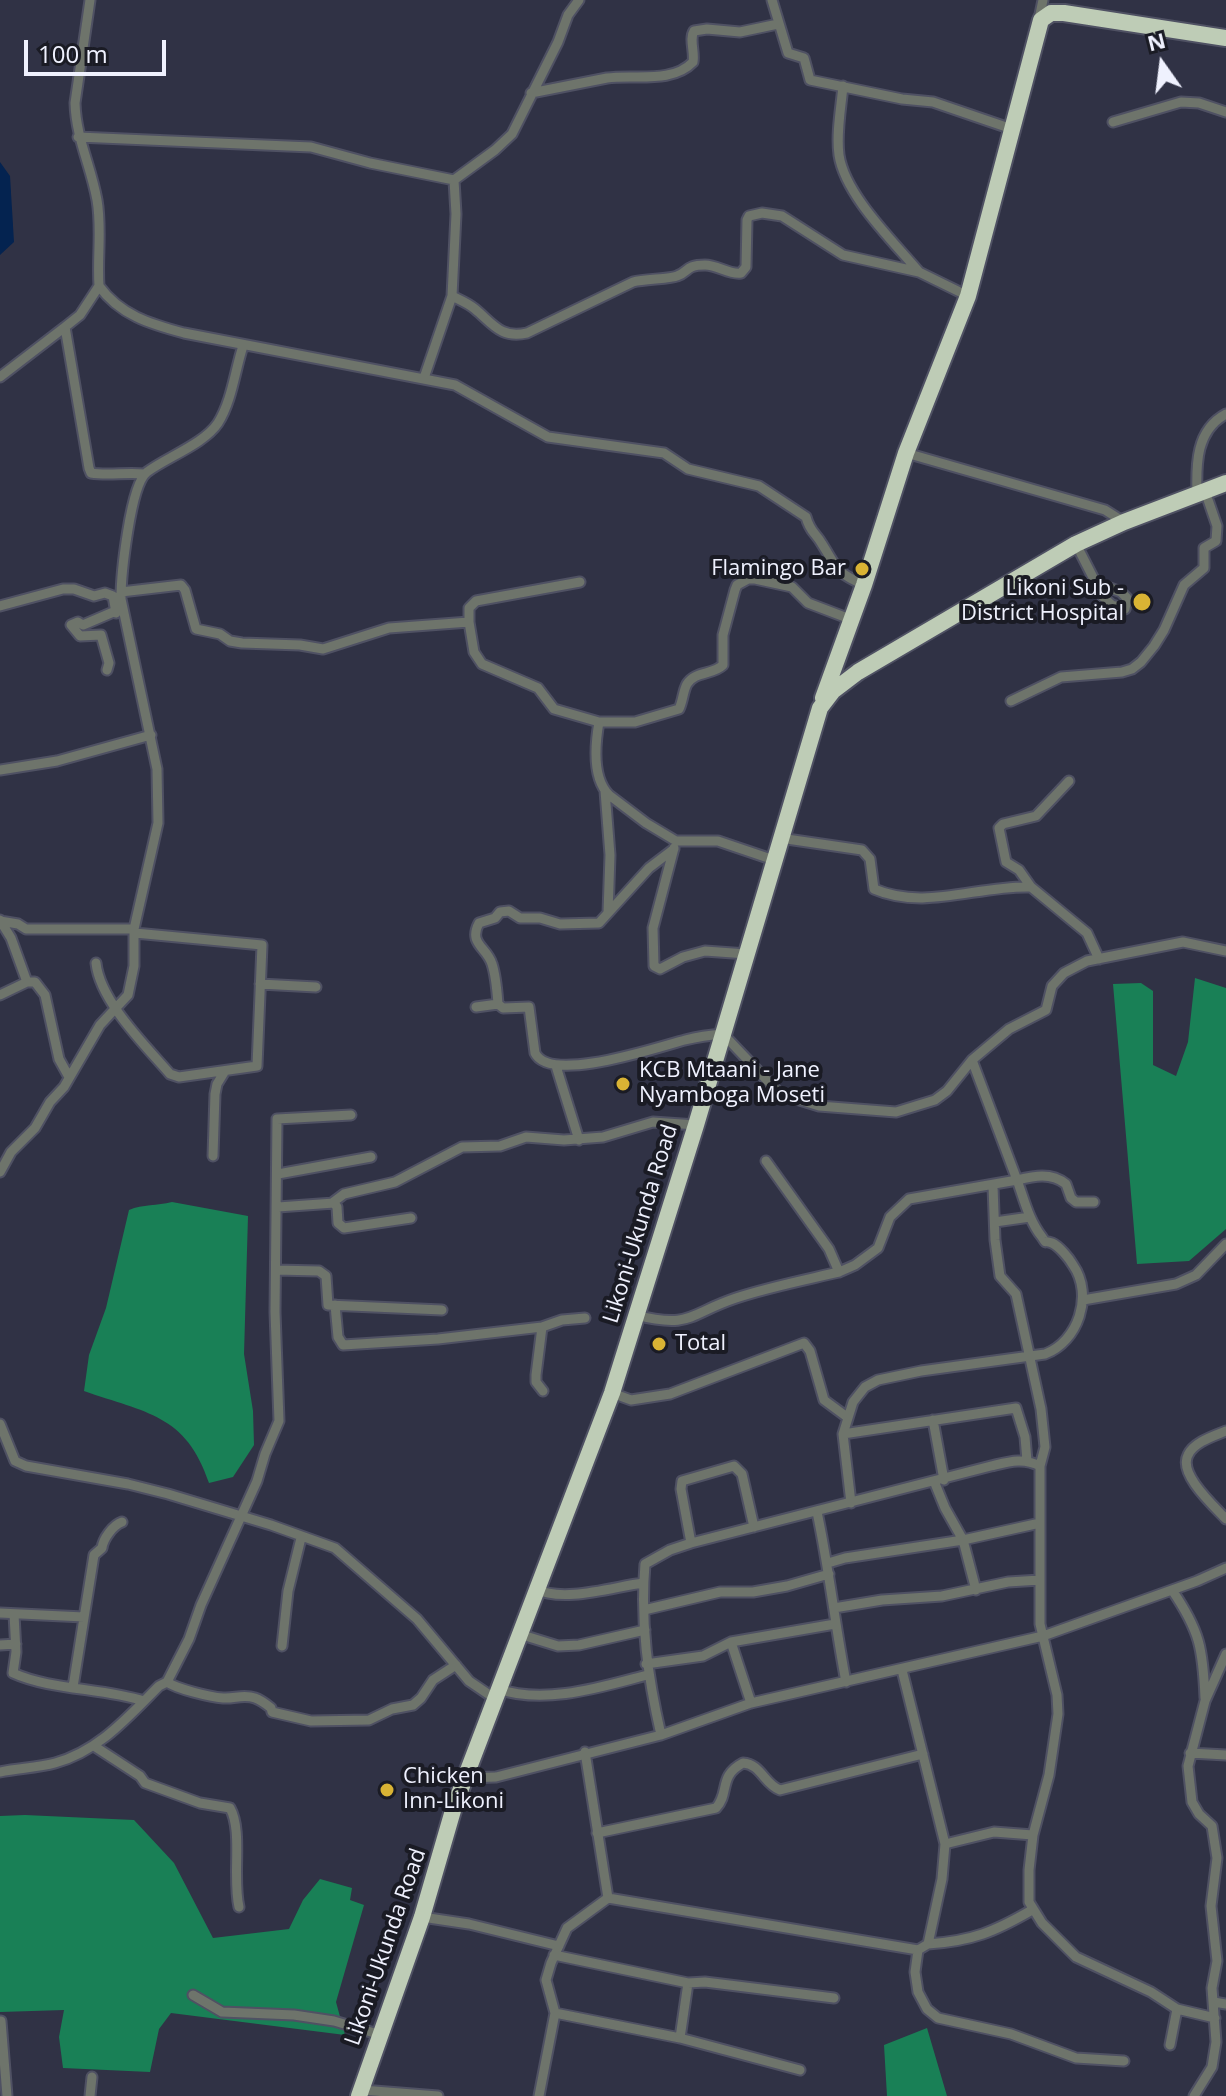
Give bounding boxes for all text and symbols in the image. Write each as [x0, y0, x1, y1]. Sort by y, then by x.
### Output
scale bar [28, 24, 170, 74]
north arrow [1122, 24, 1202, 104]
text: N [1144, 24, 1168, 57]
text: 100 m [38, 37, 108, 70]
place label: Flamingo Bar [711, 556, 846, 582]
marker: Flamingo Bar [853, 560, 871, 578]
place label: Likoni Sub - District Hospital [961, 576, 1124, 628]
marker: Likoni Sub - District Hospital [1131, 591, 1153, 613]
place label: KCB Mtaani - Jane Nyamboga Moseti [639, 1058, 825, 1110]
marker: KCB Mtaani - Jane Nyamboga Moseti [614, 1075, 632, 1093]
street label: Likoni-Ukunda Road [598, 1121, 684, 1327]
place label: Total [675, 1331, 726, 1357]
marker: Total [650, 1335, 668, 1353]
place label: Chicken Inn-Likoni [403, 1764, 504, 1816]
marker: Chicken Inn-Likoni [378, 1781, 396, 1799]
street label: Likoni-Ukunda Road [340, 1845, 432, 2049]

